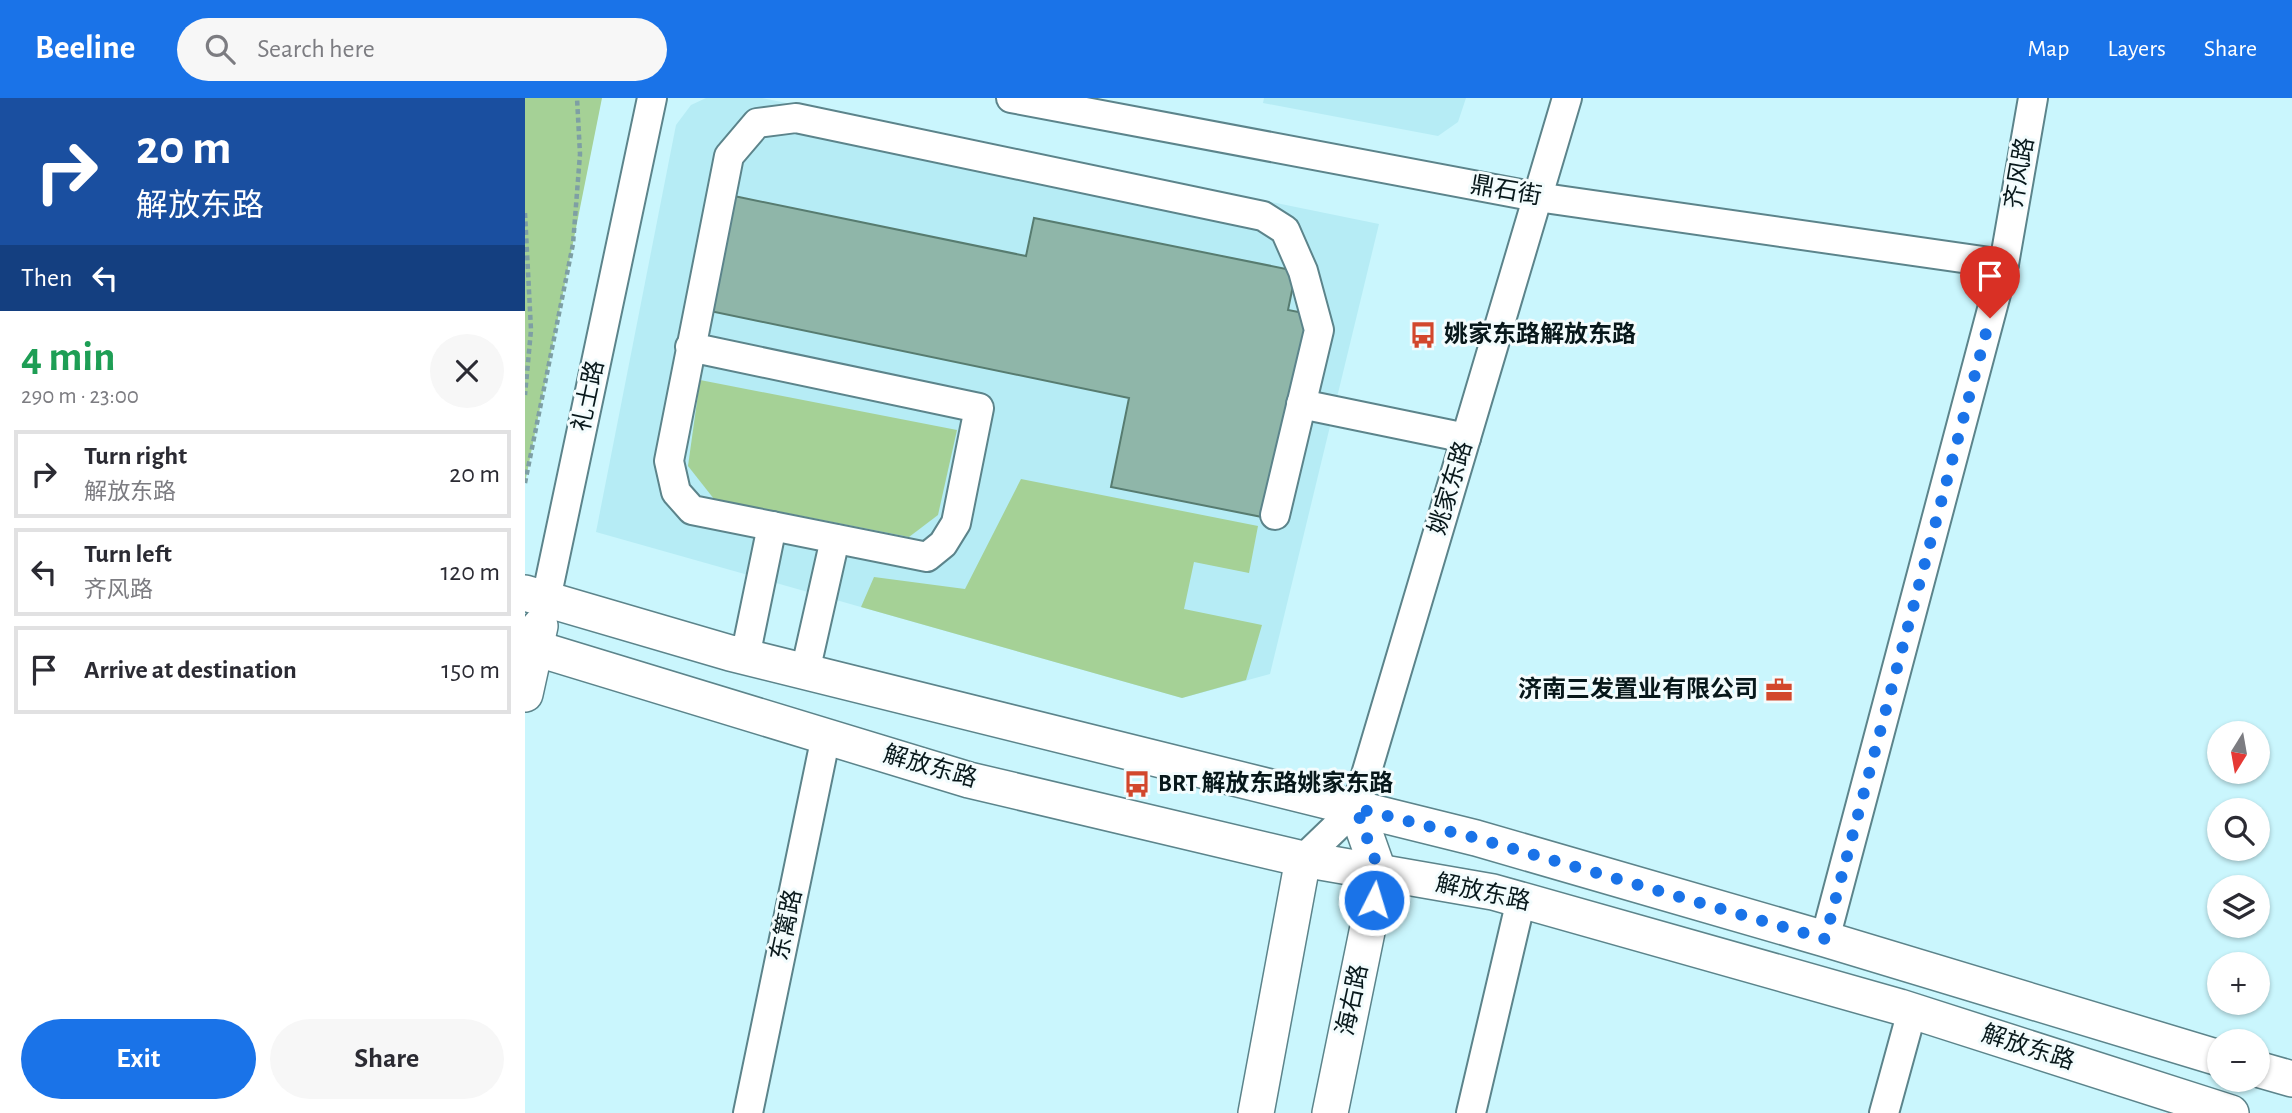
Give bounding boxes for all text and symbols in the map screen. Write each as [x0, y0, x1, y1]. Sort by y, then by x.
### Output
search box [177, 18, 667, 81]
icon: search [201, 30, 239, 68]
text: Beeline [35, 32, 135, 65]
text: Search here [257, 36, 375, 62]
text: Map [2027, 37, 2069, 61]
text: Layers [2107, 37, 2166, 61]
text: Share [2204, 37, 2257, 61]
text: 20 m [136, 124, 232, 173]
icon: right [21, 126, 112, 217]
street label: 齐风路 [2000, 135, 2038, 211]
street label: 鼎石街 [1468, 171, 1544, 209]
text: 解放东路 [136, 190, 264, 222]
pin [1960, 246, 2020, 318]
icon: arrive [1971, 257, 2009, 295]
icon: left [86, 259, 124, 297]
text: Then [21, 265, 72, 291]
bus stop icon: 姚家东路解放东路 [1408, 320, 1438, 350]
place label: 姚家东路解放东路 [1444, 321, 1636, 347]
button: close [430, 334, 504, 408]
text: 4 min [21, 336, 116, 378]
street label: 礼士路 [568, 358, 608, 434]
text: 290 m · 23:00 [21, 385, 139, 408]
street label: 姚家东路 [1424, 438, 1477, 537]
text: Turn right [84, 443, 187, 469]
icon: right [25, 455, 63, 493]
text: 20 m [449, 461, 500, 487]
text: 解放东路 [84, 481, 176, 504]
text: Turn left [84, 541, 172, 567]
icon: left [25, 553, 63, 591]
text: 120 m [440, 559, 500, 585]
text: 齐风路 [84, 579, 153, 602]
icon: arrive [25, 651, 63, 689]
text: Arrive at destination [84, 657, 297, 683]
text: 150 m [441, 657, 500, 683]
office icon: 济南三发置业有限公司 [1764, 675, 1794, 705]
place label: 济南三发置业有限公司 [1518, 676, 1758, 702]
north arrow [2207, 721, 2270, 784]
map controls [2207, 721, 2270, 1092]
street label: 解放东路 [881, 740, 980, 792]
bus stop icon: BRT 解放东路姚家东路 [1122, 769, 1152, 799]
place label: BRT 解放东路姚家东路 [1158, 770, 1393, 796]
button: search [2207, 798, 2270, 861]
position arrow [1337, 863, 1411, 937]
street label: 解放东路 [1434, 869, 1533, 915]
button: layers [2207, 875, 2270, 938]
street label: 东篱路 [766, 887, 806, 963]
button: + [2207, 952, 2270, 1015]
street label: 海右路 [1332, 962, 1372, 1038]
button: Exit [21, 1019, 256, 1099]
button: Share [270, 1019, 504, 1099]
street label: 解放东路 [1979, 1020, 2078, 1074]
button: − [2207, 1029, 2270, 1092]

